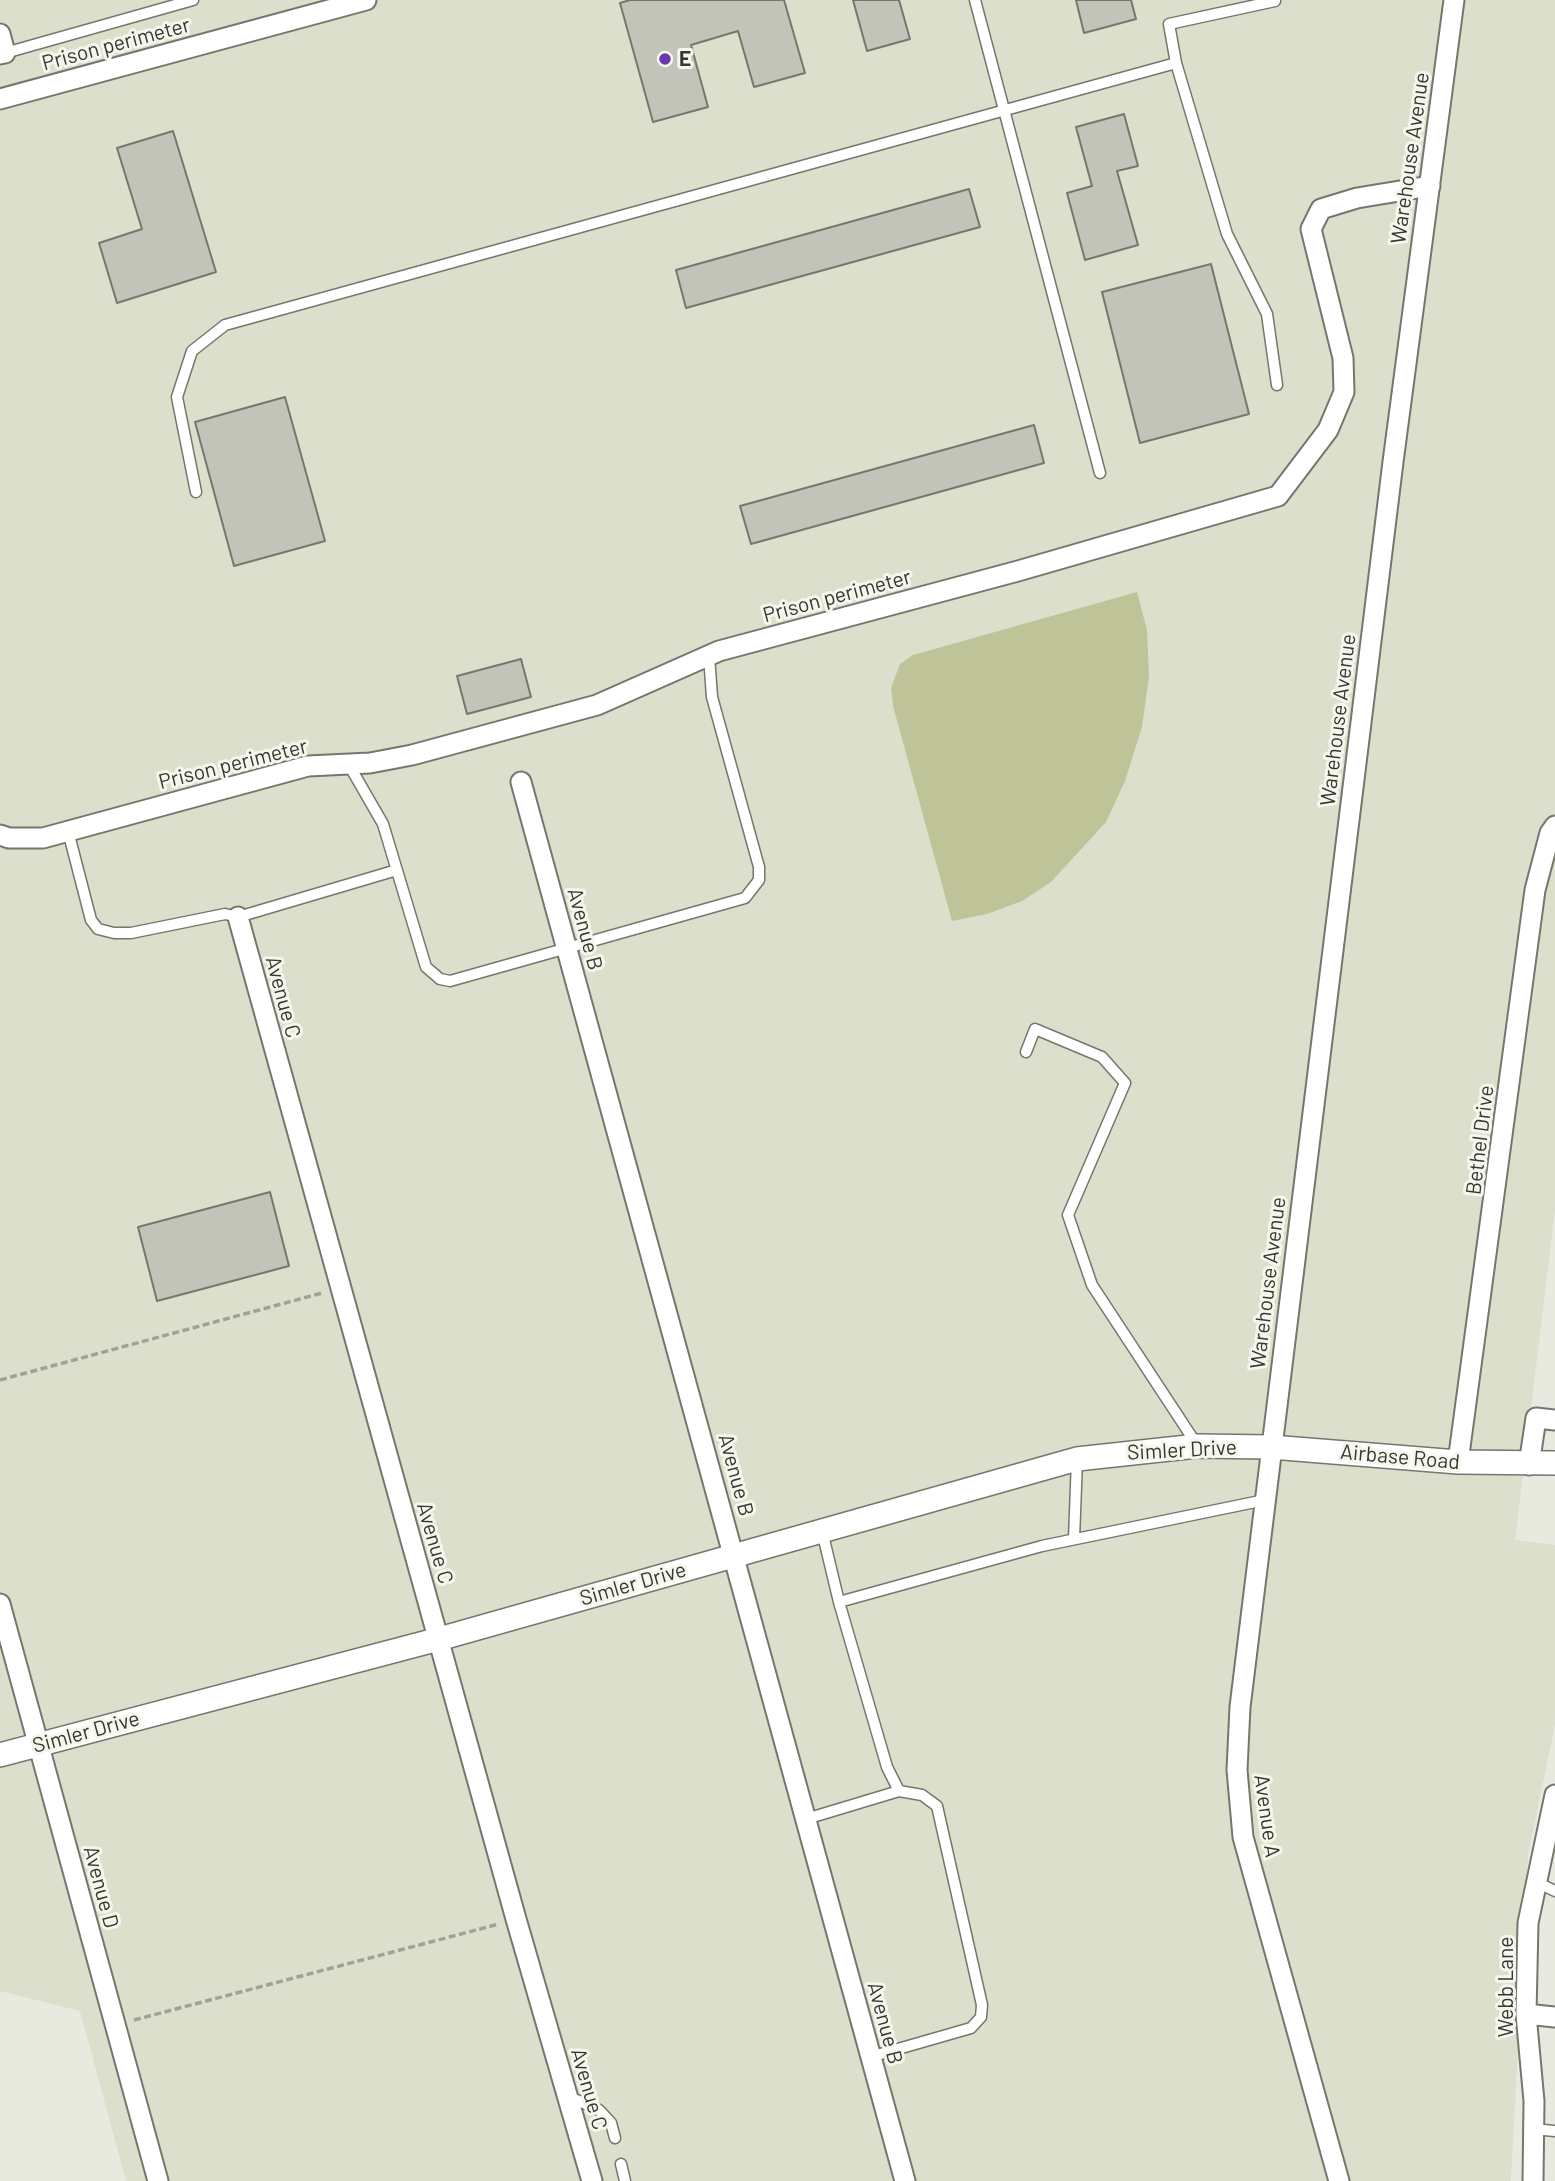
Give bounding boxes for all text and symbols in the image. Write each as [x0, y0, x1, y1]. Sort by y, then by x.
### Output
street label: Prison perimeter [39, 12, 193, 76]
place label: E [679, 46, 691, 72]
marker: E [657, 51, 673, 67]
street label: Warehouse Avenue [1385, 71, 1435, 245]
street label: Prison perimeter [760, 564, 914, 628]
street label: Warehouse Avenue [1315, 633, 1361, 807]
street label: Prison perimeter [156, 733, 310, 795]
street label: Avenue B [562, 885, 608, 973]
street label: Avenue C [260, 953, 306, 1041]
street label: Bethel Drive [1461, 1084, 1499, 1196]
street label: Warehouse Avenue [1245, 1196, 1291, 1370]
street label: Avenue B [713, 1431, 759, 1519]
street label: Simler Drive [1127, 1435, 1237, 1465]
street label: Airbase Road [1339, 1439, 1461, 1475]
street label: Avenue C [411, 1499, 459, 1587]
street label: Simler Drive [577, 1557, 689, 1611]
street label: Simler Drive [30, 1706, 142, 1758]
street label: Avenue A [1249, 1773, 1285, 1859]
street label: Avenue D [78, 1843, 124, 1931]
street label: Webb Lane [1493, 1937, 1519, 2037]
street label: Avenue B [862, 1979, 908, 2067]
street label: Avenue C [565, 2045, 613, 2133]

